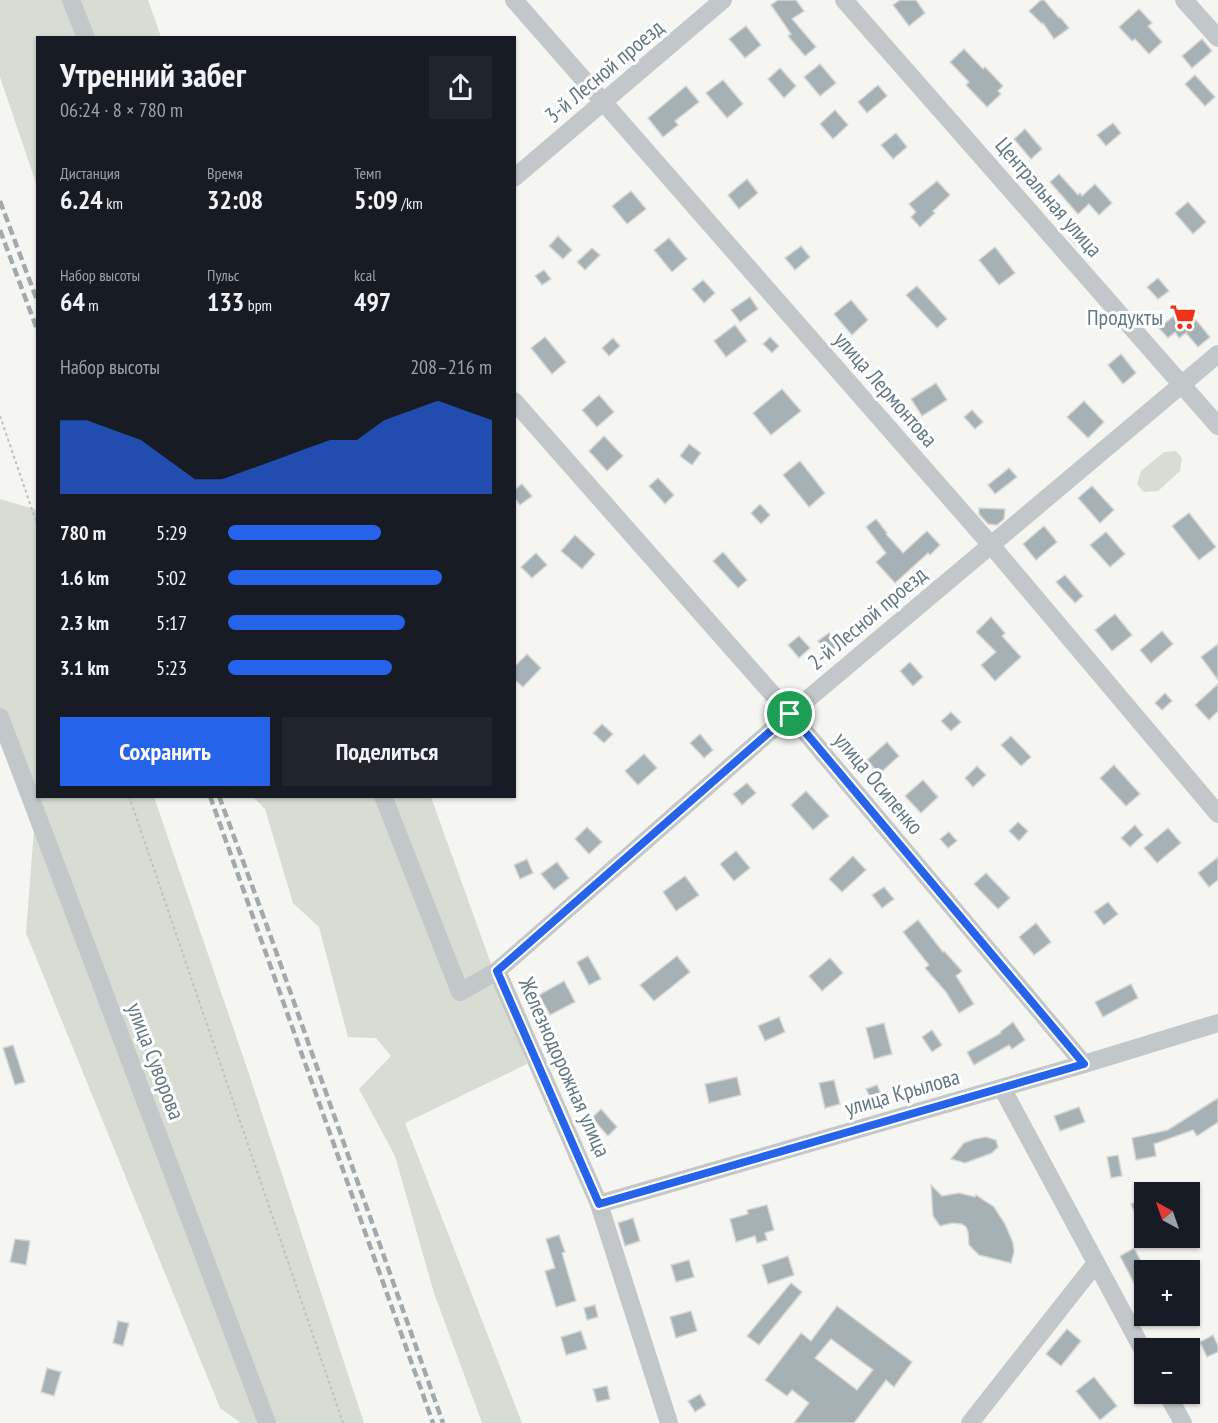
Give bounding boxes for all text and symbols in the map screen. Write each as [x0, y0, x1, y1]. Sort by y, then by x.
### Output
street label: 3-й Лесной проезд [539, 13, 669, 129]
text: Утренний забег [60, 53, 246, 96]
button: share [429, 56, 492, 119]
text: 06:24 · 8 × 780 m [60, 97, 183, 123]
street label: Центральная улица [989, 131, 1109, 263]
text: Дистанция [60, 163, 120, 183]
text: Время [207, 163, 243, 183]
text: Темп [354, 163, 381, 183]
text: 6.24 [60, 183, 103, 216]
text: 32:08 [207, 183, 263, 216]
text: 5:09 [354, 183, 398, 216]
text: km [103, 193, 123, 213]
text: /km [398, 193, 423, 213]
text: Набор высоты [60, 265, 140, 285]
text: Пульс [207, 265, 239, 285]
text: kcal [354, 265, 376, 285]
text: 64 [60, 285, 85, 318]
text: 133 [207, 285, 244, 318]
text: 497 [354, 285, 391, 318]
text: m [85, 295, 99, 315]
text: bpm [244, 295, 272, 315]
supermarket icon: Продукты [1168, 302, 1198, 332]
place label: Продукты [1087, 303, 1163, 331]
street label: улица Лермонтова [828, 325, 944, 453]
text: Набор высоты [60, 354, 160, 380]
text: 208–216 m [410, 354, 492, 380]
text: 780 m [60, 520, 106, 546]
text: 5:29 [156, 520, 187, 546]
street label: 2-й Лесной проезд [802, 560, 932, 676]
text: 1.6 km [60, 565, 109, 591]
text: 5:02 [156, 565, 187, 591]
text: 2.3 km [60, 610, 109, 636]
text: 5:17 [156, 610, 187, 636]
text: 3.1 km [60, 655, 109, 681]
text: 5:23 [156, 655, 187, 681]
pin [764, 688, 815, 739]
icon: arrive [773, 697, 806, 730]
button: Сохранить [60, 717, 270, 786]
button: Поделиться [282, 717, 492, 786]
street label: улица Осипенко [828, 726, 930, 840]
street label: Железнодорожная улица [512, 972, 617, 1161]
street label: улица Суворова [121, 999, 191, 1123]
street label: улица Крылова [841, 1062, 963, 1122]
north arrow [1134, 1182, 1200, 1248]
map controls [1134, 1182, 1200, 1404]
button: + [1134, 1260, 1200, 1326]
button: − [1134, 1338, 1200, 1404]

